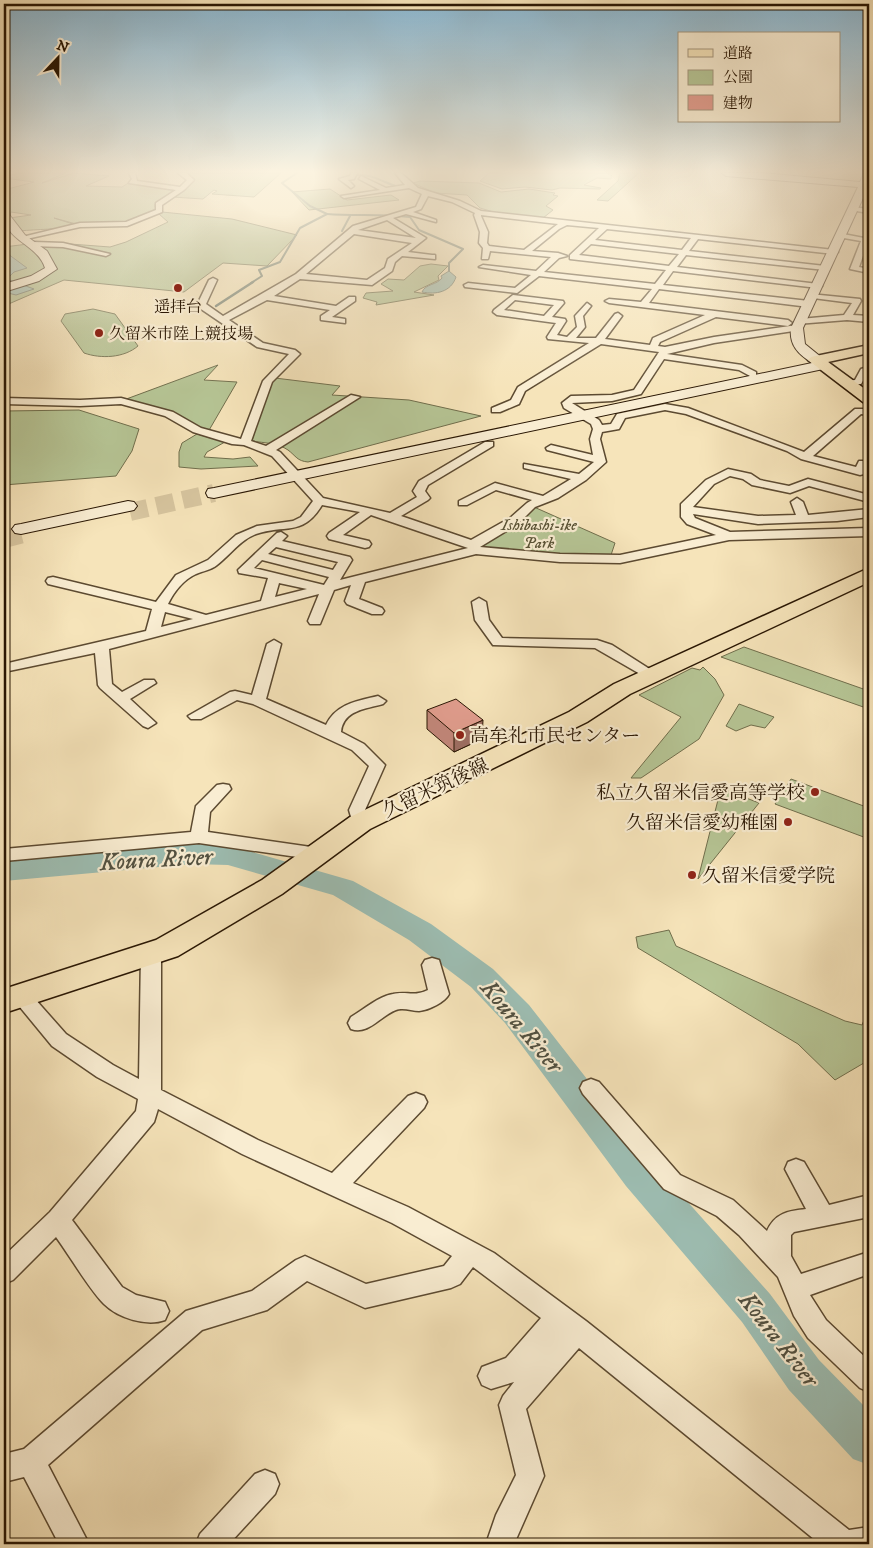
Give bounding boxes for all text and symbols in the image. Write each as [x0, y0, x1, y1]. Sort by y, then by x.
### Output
north arrow [32, 32, 82, 82]
legend [678, 32, 840, 122]
text: N [54, 36, 72, 58]
text: 道路 [723, 44, 753, 63]
text: 公園 [723, 68, 753, 87]
text: 建物 [723, 94, 753, 113]
marker: 遥拝台 [172, 282, 184, 294]
place label: 遥拝台 [154, 297, 202, 317]
place label: 久留米市陸上競技場 [109, 324, 253, 344]
marker: 久留米市陸上競技場 [93, 327, 105, 339]
park label: Ishibashi-ike Park [500, 515, 577, 553]
place label: 高牟礼市民センター [470, 725, 640, 748]
marker: 高牟礼市民センター [454, 729, 466, 741]
street label: 久留米筑後線 [379, 754, 492, 823]
place label: 私立久留米信愛高等学校 [596, 782, 805, 805]
marker: 私立久留米信愛高等学校 [809, 786, 821, 798]
place label: 久留米信愛幼稚園 [626, 812, 778, 835]
marker: 久留米信愛幼稚園 [782, 816, 794, 828]
water label: Koura River [98, 842, 215, 878]
place label: 久留米信愛学院 [702, 865, 835, 888]
marker: 久留米信愛学院 [686, 869, 698, 881]
water label: Koura River [473, 973, 570, 1081]
water label: Koura River [731, 1285, 826, 1395]

